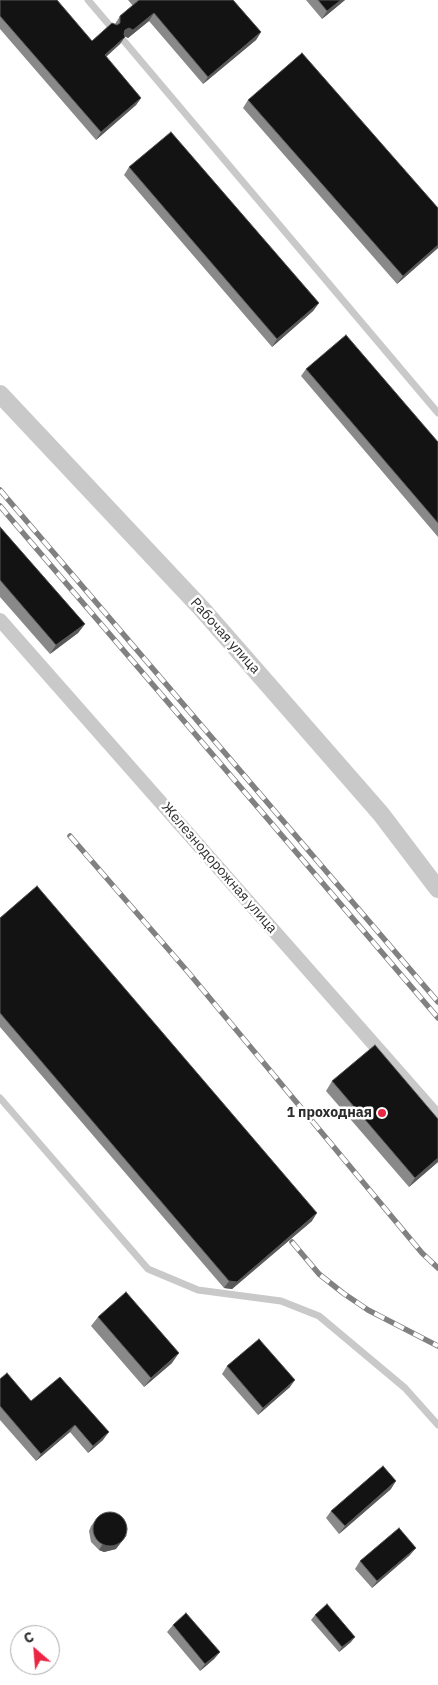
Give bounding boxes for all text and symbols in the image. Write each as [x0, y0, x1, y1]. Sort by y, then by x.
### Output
street label: Рабочая улица [187, 595, 263, 677]
street label: Железнодорожная улица [158, 799, 280, 937]
place label: 1 проходная [286, 1105, 372, 1121]
marker: 1 проходная [376, 1107, 388, 1119]
north arrow [10, 1625, 60, 1675]
text: С [20, 1627, 37, 1648]

